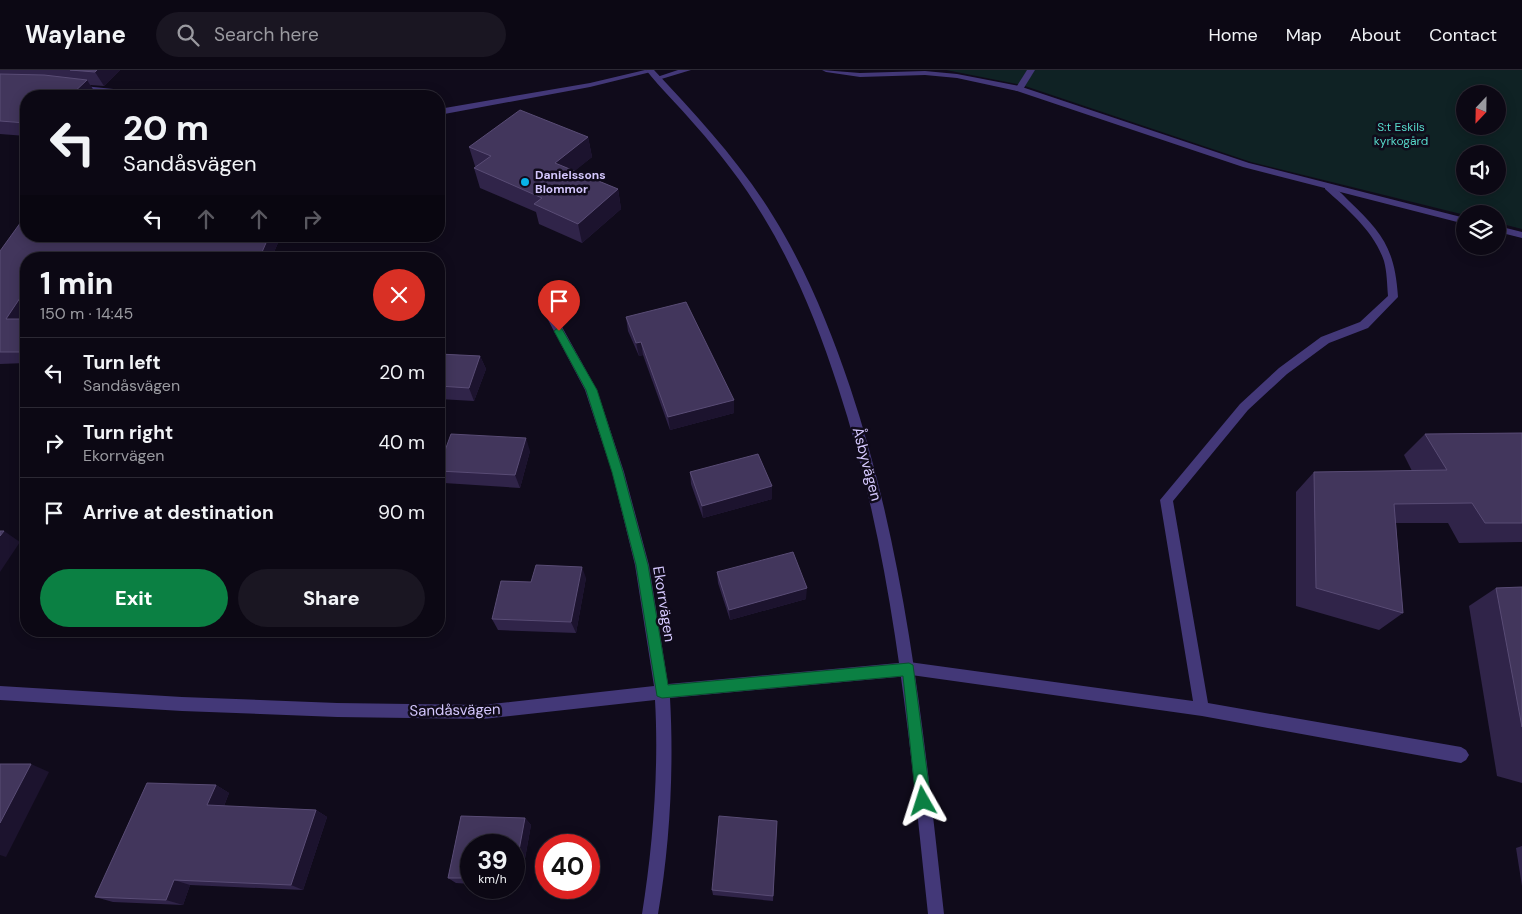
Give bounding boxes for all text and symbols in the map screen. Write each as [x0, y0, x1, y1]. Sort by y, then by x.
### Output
search box [156, 12, 506, 57]
text: Waylane [25, 19, 126, 50]
icon: search [174, 21, 202, 49]
text: Search here [214, 22, 319, 47]
text: Home [1208, 23, 1258, 47]
text: Map [1286, 23, 1322, 47]
text: About [1350, 23, 1401, 47]
text: Contact [1429, 23, 1497, 47]
north arrow [1456, 85, 1506, 135]
map controls [1456, 85, 1506, 255]
text: 20 m [123, 105, 209, 151]
icon: left [40, 110, 105, 175]
park label: S:t Eskils kyrkogård [1374, 119, 1428, 149]
button: sound [1456, 145, 1506, 195]
text: Sandåsvägen [123, 149, 257, 178]
place label: Danielssons Blommor [535, 167, 606, 197]
marker: Danielssons Blommor [519, 176, 531, 188]
icon: left [139, 205, 167, 233]
icon: ahead [192, 205, 220, 233]
icon: ahead [245, 205, 273, 233]
icon: right [298, 205, 326, 233]
button: layers [1456, 205, 1506, 255]
text: 1 min [40, 264, 113, 303]
button: close [373, 269, 425, 321]
pin [538, 280, 580, 331]
icon: arrive [545, 287, 573, 315]
text: 150 m · 14:45 [40, 303, 133, 324]
text: Turn left [83, 350, 161, 375]
icon: left [40, 359, 68, 387]
text: 20 m [379, 360, 425, 385]
text: Sandåsvägen [83, 375, 180, 396]
text: Turn right [83, 420, 173, 445]
street label: Åsbyvägen [848, 425, 886, 503]
icon: right [40, 429, 68, 457]
text: 40 m [378, 430, 425, 455]
text: Ekorrvägen [83, 445, 164, 466]
icon: arrive [40, 499, 68, 527]
text: Arrive at destination [83, 500, 274, 525]
text: 90 m [378, 500, 425, 525]
street label: Ekorrvägen [648, 565, 680, 643]
button: Exit [40, 569, 228, 627]
button: Share [238, 569, 425, 627]
street label: Sandåsvägen [409, 699, 501, 721]
position arrow [896, 774, 948, 826]
speed limit sign: 40 [535, 834, 600, 899]
text: 39 [477, 844, 508, 877]
text: km/h [478, 871, 507, 887]

